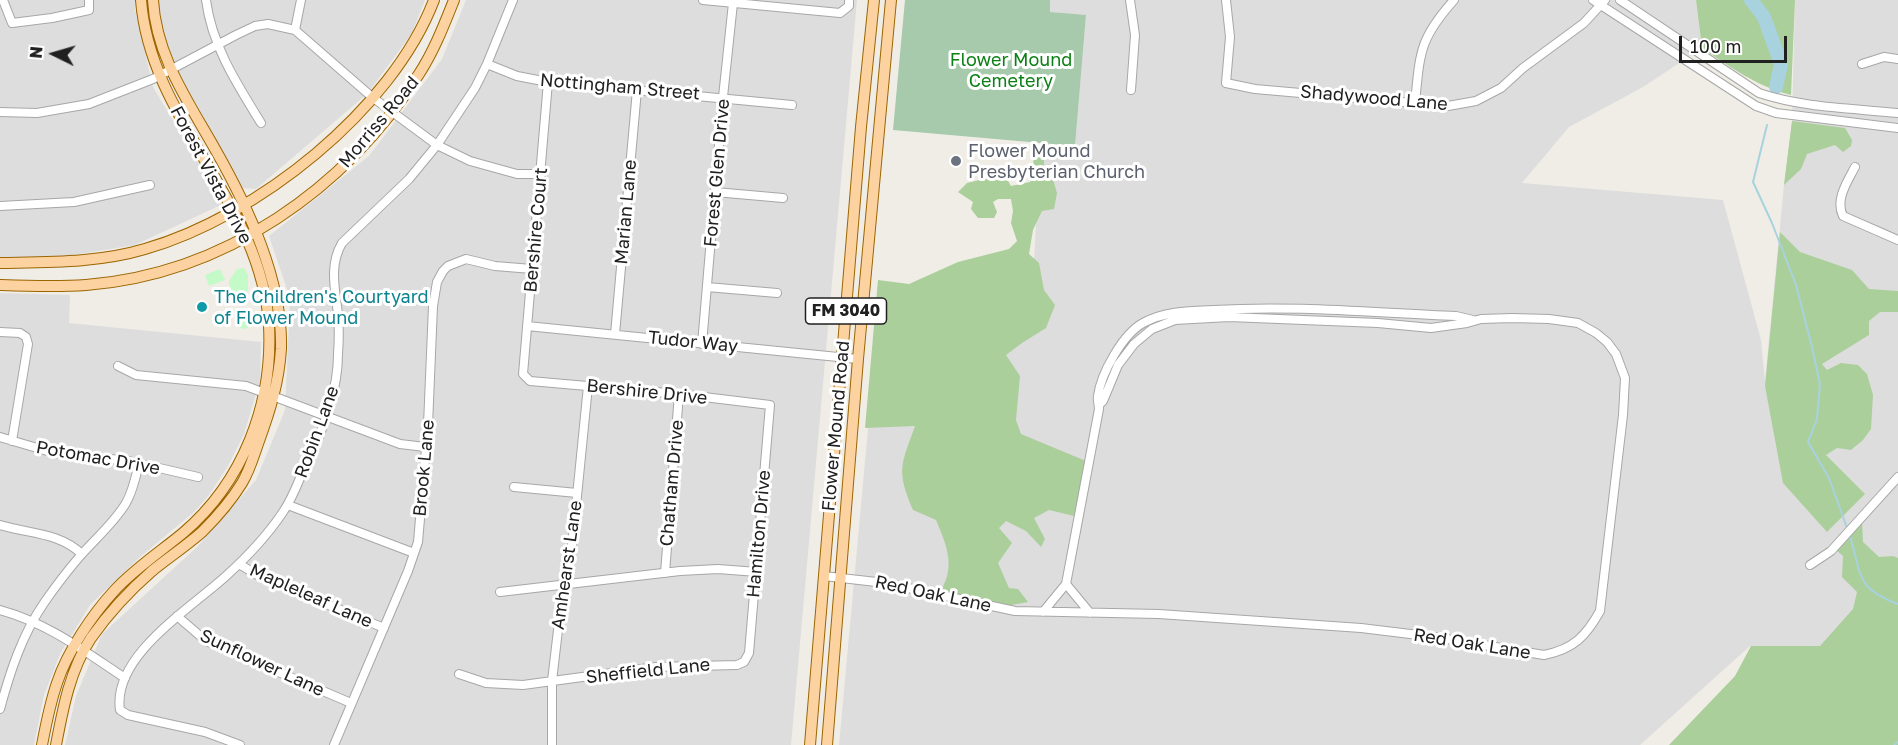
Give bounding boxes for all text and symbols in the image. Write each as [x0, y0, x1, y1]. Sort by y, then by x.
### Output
north arrow [24, 24, 84, 84]
scale bar [1682, 24, 1790, 62]
text: 100 m [1690, 35, 1741, 57]
text: N [26, 46, 47, 59]
park label: Flower Mound Cemetery [950, 49, 1072, 92]
street label: Nottingham Street [539, 69, 701, 105]
street label: Morriss Road [334, 72, 424, 172]
street label: Shadywood Lane [1299, 81, 1449, 115]
street label: Forest Glen Drive [700, 98, 734, 248]
street label: Forest Vista Drive [166, 102, 256, 248]
place label: Flower Mound Presbyterian Church [968, 140, 1145, 182]
marker: Flower Mound Presbyterian Church [949, 154, 963, 168]
street label: Marian Lane [611, 159, 641, 265]
street label: Bershire Court [520, 167, 552, 293]
place label: The Children's Courtyard of Flower Mound [214, 286, 429, 328]
road number: FM 3040 [806, 298, 886, 324]
marker: The Children's Courtyard of Flower Mound [195, 300, 209, 314]
street label: Tudor Way [647, 327, 739, 357]
street label: Flower Mound Road [818, 340, 854, 512]
street label: Bershire Drive [586, 375, 708, 409]
street label: Robin Lane [290, 383, 344, 481]
street label: Brook Lane [409, 419, 439, 517]
street label: Chatham Drive [656, 419, 688, 547]
street label: Potomac Drive [34, 436, 162, 480]
street label: Hamilton Drive [743, 469, 775, 599]
street label: Amhearst Lane [547, 499, 587, 631]
street label: Mapleleaf Lane [246, 559, 376, 633]
street label: Red Oak Lane [873, 571, 993, 617]
street label: Red Oak Lane [1412, 624, 1532, 664]
street label: Sunflower Lane [196, 625, 328, 701]
street label: Sheffield Lane [585, 654, 711, 688]

